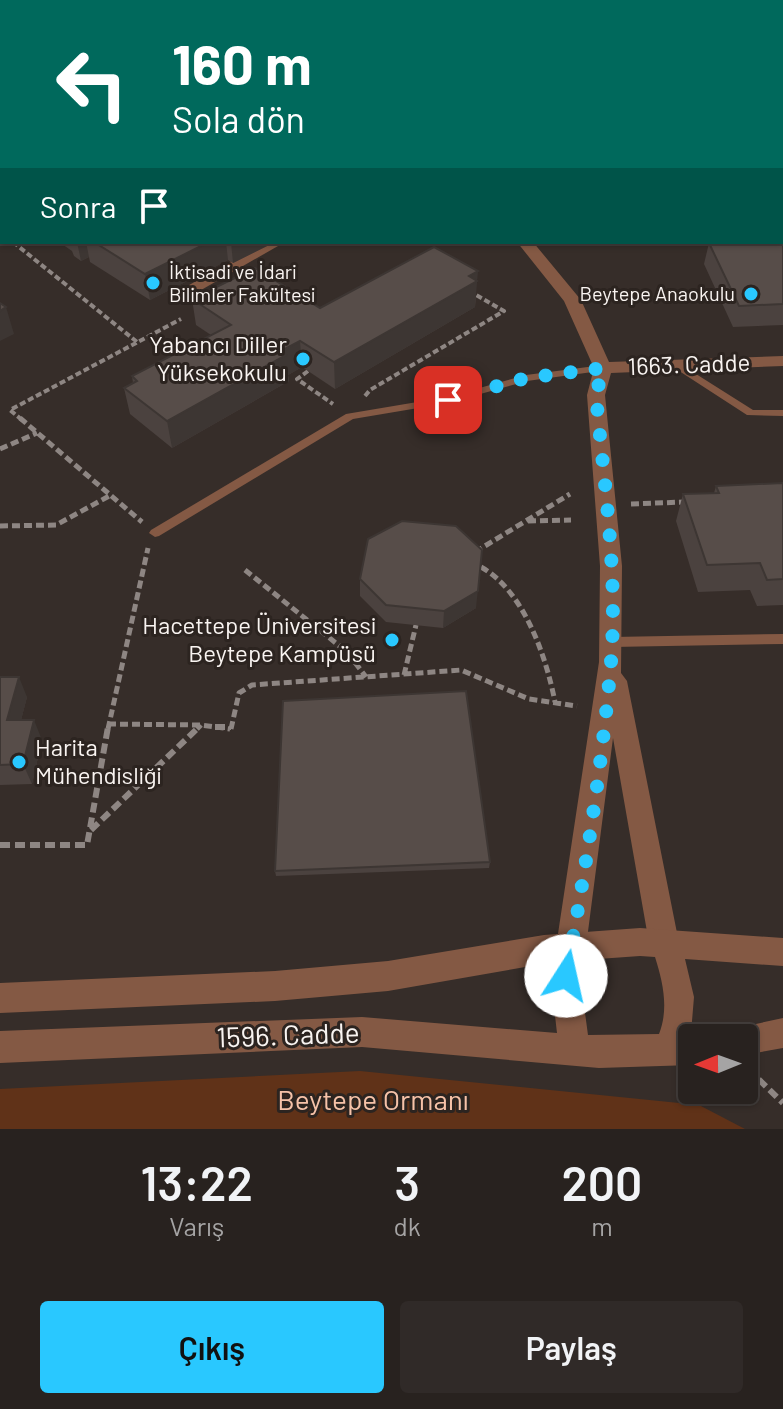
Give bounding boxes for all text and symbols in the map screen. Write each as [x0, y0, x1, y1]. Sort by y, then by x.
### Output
text: 160 m [172, 29, 312, 96]
icon: left [40, 32, 144, 136]
text: Sola dön [172, 97, 305, 140]
icon: arrive [132, 184, 176, 228]
text: Sonra [40, 188, 116, 224]
place label: İktisadi ve İdari Bilimler Fakültesi [169, 259, 315, 306]
marker: İktisadi ve İdari Bilimler Fakültesi [144, 274, 162, 292]
place label: Beytepe Anaokulu [580, 281, 735, 305]
marker: Beytepe Anaokulu [742, 285, 760, 303]
place label: Yabancı Diller Yüksekokulu [149, 329, 287, 386]
street label: 1663. Cadde [627, 347, 751, 380]
marker: Yabancı Diller Yüksekokulu [294, 350, 312, 368]
pin [414, 366, 482, 434]
icon: arrive [426, 378, 470, 422]
place label: Hacettepe Üniversitesi Beytepe Kampüsü [142, 610, 376, 667]
marker: Hacettepe Üniversitesi Beytepe Kampüsü [383, 631, 401, 649]
place label: Harita Mühendisliği [35, 732, 162, 789]
marker: Harita Mühendisliği [10, 753, 28, 771]
position arrow [524, 934, 608, 1018]
street label: 1596. Cadde [216, 1015, 360, 1053]
north arrow [678, 1024, 758, 1104]
map controls [678, 1024, 758, 1104]
park label: Beytepe Ormanı [277, 1082, 469, 1116]
text: 13:22 [141, 1153, 253, 1211]
text: 3 [394, 1153, 420, 1211]
text: 200 [561, 1153, 642, 1211]
text: Varış [169, 1210, 224, 1241]
text: dk [394, 1210, 421, 1241]
text: m [591, 1210, 613, 1241]
button: Çıkış [40, 1301, 384, 1393]
button: Paylaş [400, 1301, 743, 1393]

